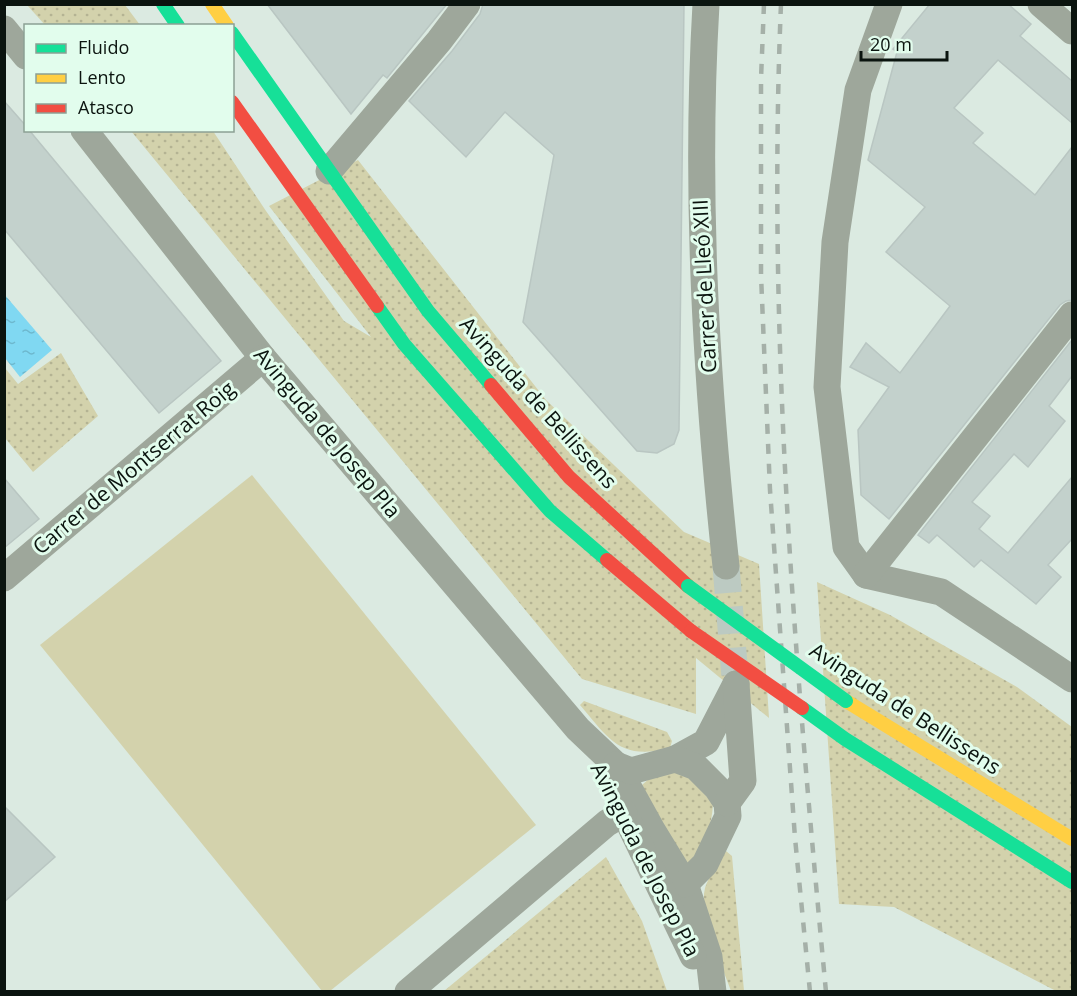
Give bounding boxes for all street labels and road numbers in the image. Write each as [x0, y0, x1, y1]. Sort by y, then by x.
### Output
street label: Carrer de Lleó XIII [685, 199, 723, 374]
street label: Avinguda de Bellissens [454, 310, 624, 494]
street label: Avinguda de Josep Pla [248, 341, 407, 523]
street label: Carrer de Montserrat Roig [26, 374, 240, 560]
street label: Avinguda de Bellissens [805, 636, 1006, 780]
street label: Avinguda de Josep Pla [585, 758, 707, 961]

